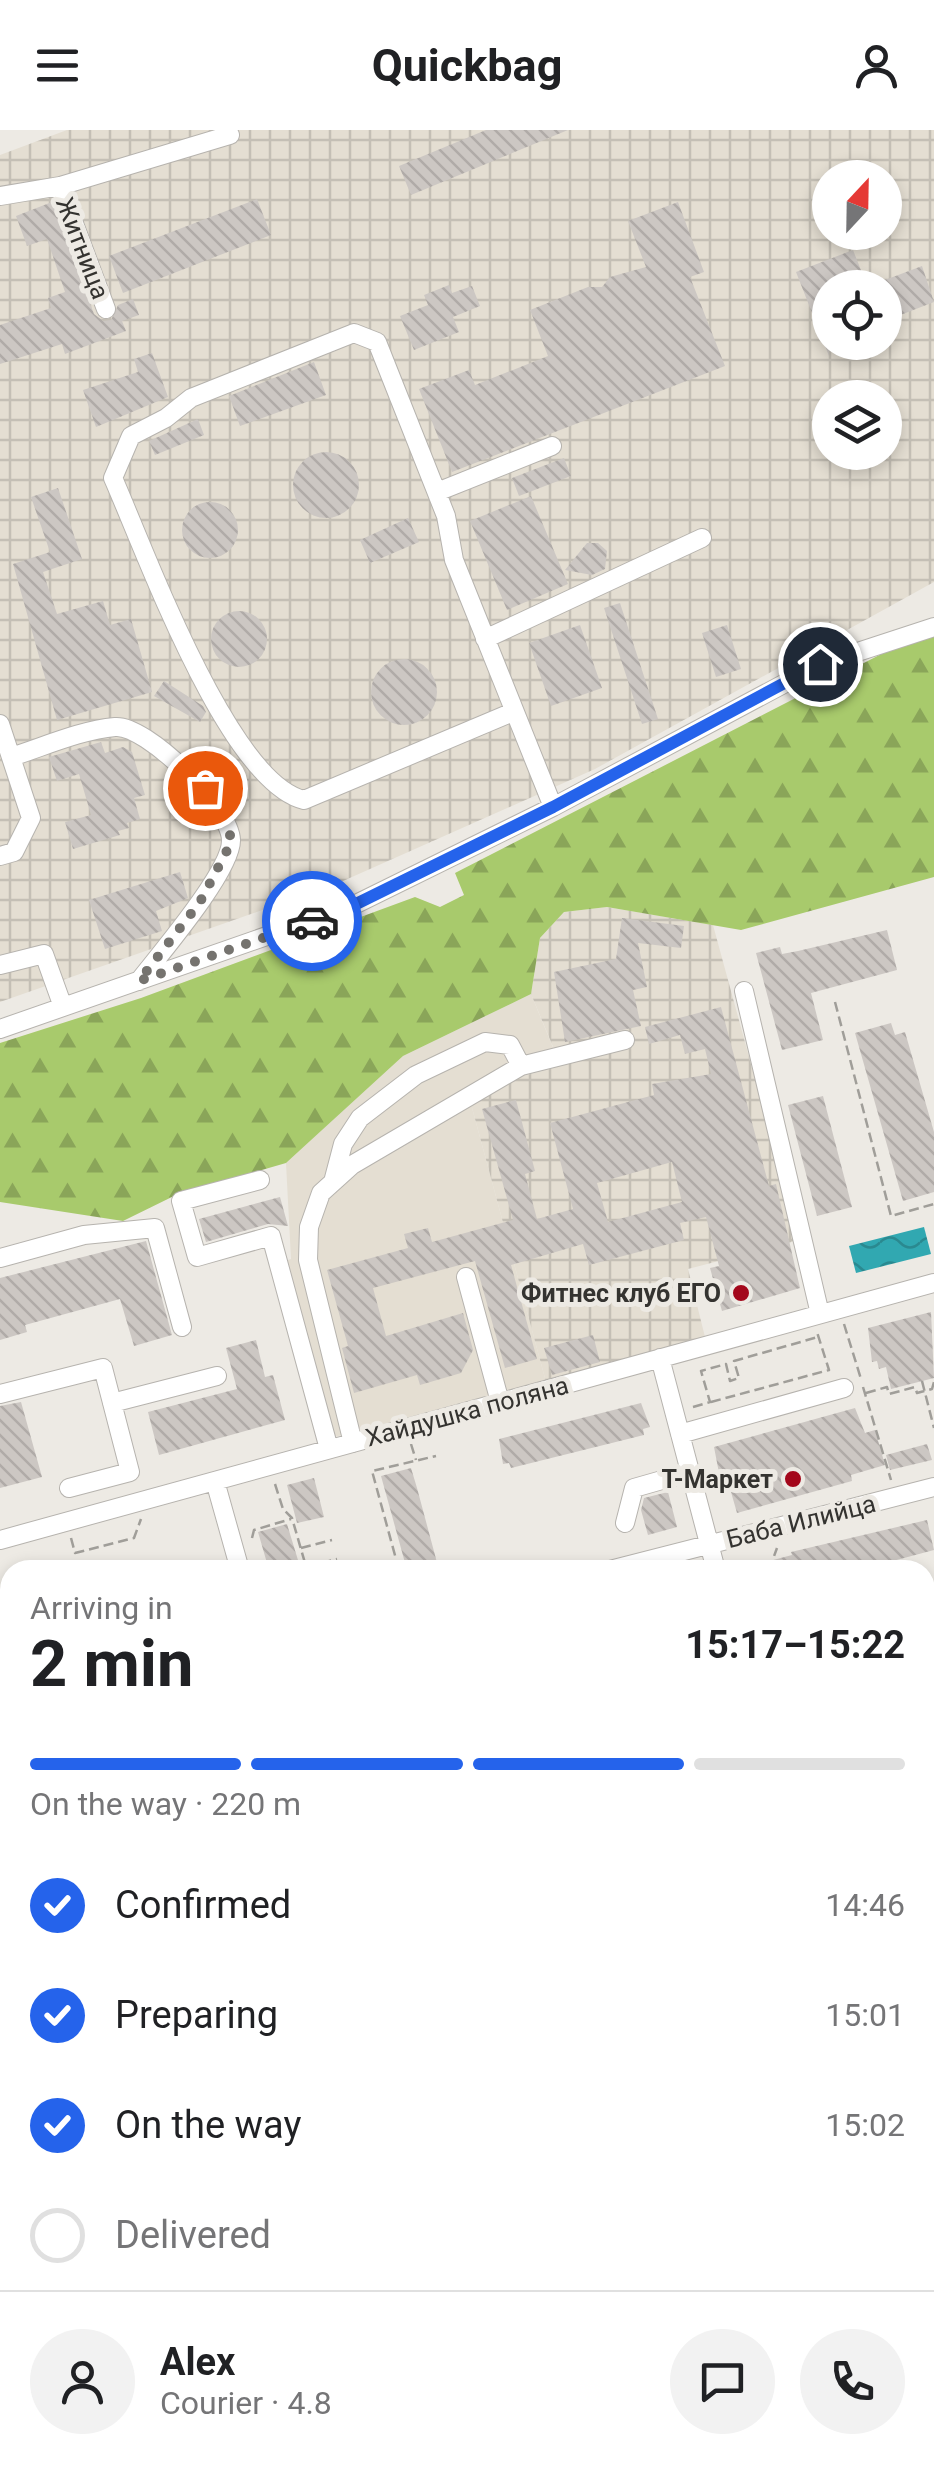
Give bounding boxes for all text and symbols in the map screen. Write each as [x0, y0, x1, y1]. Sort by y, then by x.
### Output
icon: menu [30, 38, 85, 93]
icon: person [849, 38, 904, 93]
text: Quickbag [372, 39, 562, 92]
north arrow [812, 160, 902, 250]
map controls [812, 160, 902, 470]
street label: Житница [50, 193, 115, 303]
button: locate [812, 270, 902, 360]
button: layers [812, 380, 902, 470]
pin [778, 622, 863, 707]
icon: home [793, 637, 848, 692]
pin [163, 746, 248, 831]
icon: bag [178, 761, 233, 816]
courier [262, 871, 362, 971]
icon: car [285, 894, 340, 949]
place label: Фитнес клуб ЕГО [521, 1279, 721, 1308]
marker: Фитнес клуб ЕГО [730, 1282, 752, 1304]
street label: Хайдушка поляна [363, 1370, 572, 1453]
place label: Т-Маркет [662, 1465, 773, 1494]
marker: Т-Маркет [782, 1468, 804, 1490]
street label: Баба Илийца [723, 1489, 879, 1554]
text: Arriving in [30, 1589, 173, 1627]
text: 15:17–15:22 [685, 1623, 905, 1667]
text: 2 min [30, 1626, 193, 1702]
text: On the way · 220 m [30, 1785, 301, 1823]
icon: check [30, 1878, 85, 1933]
text: Confirmed [115, 1883, 291, 1927]
text: 14:46 [825, 1886, 905, 1924]
icon: check [30, 1988, 85, 2043]
text: Preparing [115, 1993, 278, 2037]
text: 15:01 [825, 1996, 905, 2034]
icon: check [30, 2098, 85, 2153]
text: On the way [115, 2103, 301, 2147]
text: 15:02 [825, 2106, 905, 2144]
text: Delivered [115, 2213, 271, 2257]
button: person [30, 2329, 135, 2434]
button: chat [670, 2329, 775, 2434]
button: phone [800, 2329, 905, 2434]
text: Alex [160, 2340, 235, 2384]
text: Courier · 4.8 [160, 2384, 332, 2422]

